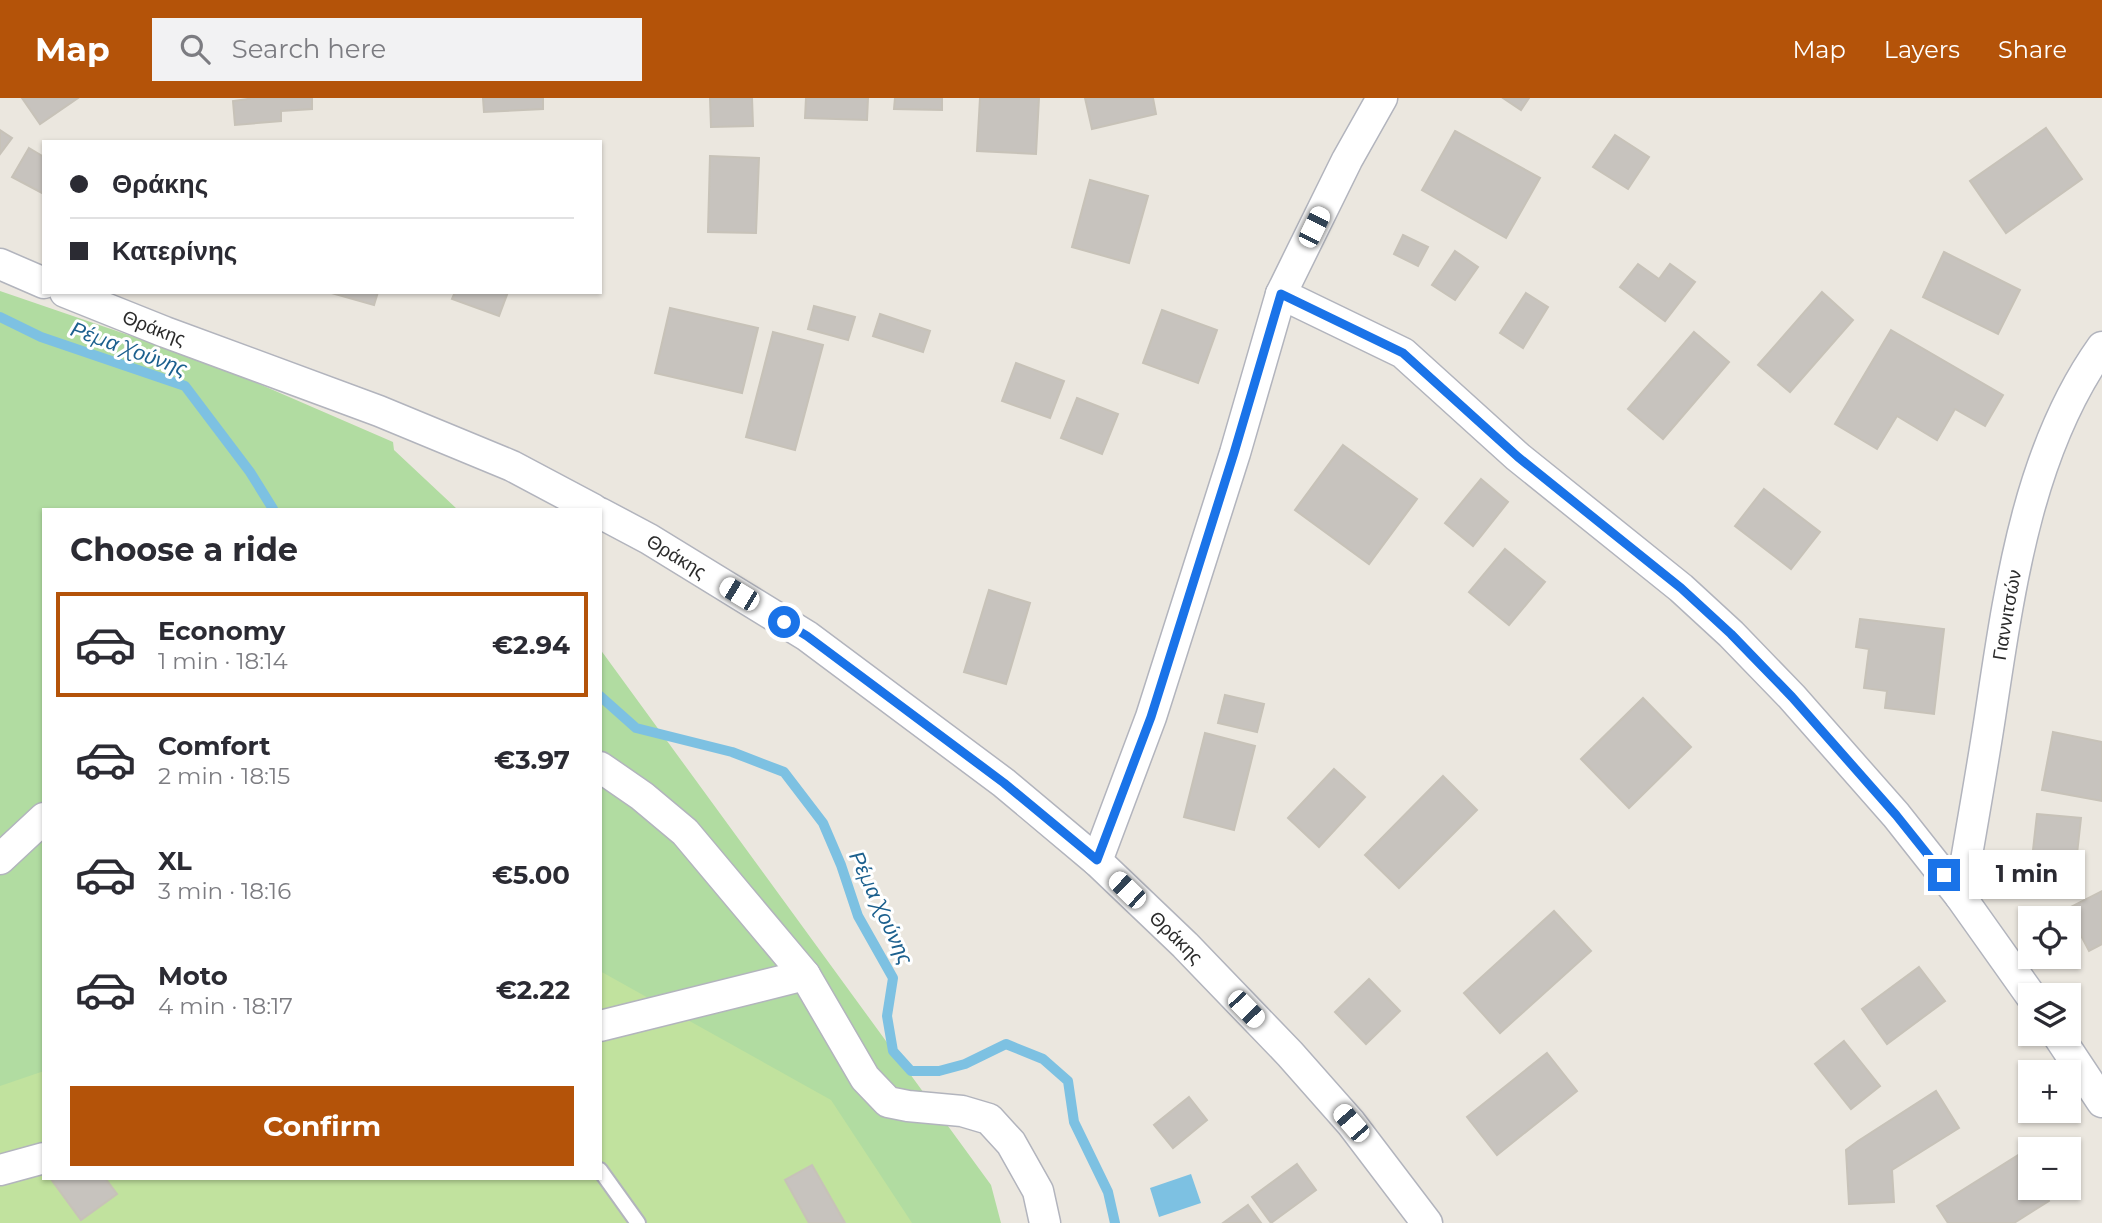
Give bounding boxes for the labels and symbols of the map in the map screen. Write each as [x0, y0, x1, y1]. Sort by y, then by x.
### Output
car [1296, 204, 1333, 250]
street label: Θράκης [119, 305, 189, 351]
water label: Ρέμα Χούνης [67, 316, 192, 381]
street label: Θράκης [642, 529, 711, 583]
street label: Γιαννιτσών [1988, 568, 2026, 662]
car [716, 574, 763, 614]
route start [768, 606, 800, 638]
water label: Ρέμα Χούνης [844, 847, 919, 969]
callout: 1 min [1968, 850, 2084, 900]
route end [1928, 859, 1960, 891]
car [1105, 868, 1150, 912]
street label: Θράκης [1144, 906, 1208, 969]
car [1224, 987, 1269, 1031]
car [1330, 1100, 1373, 1146]

